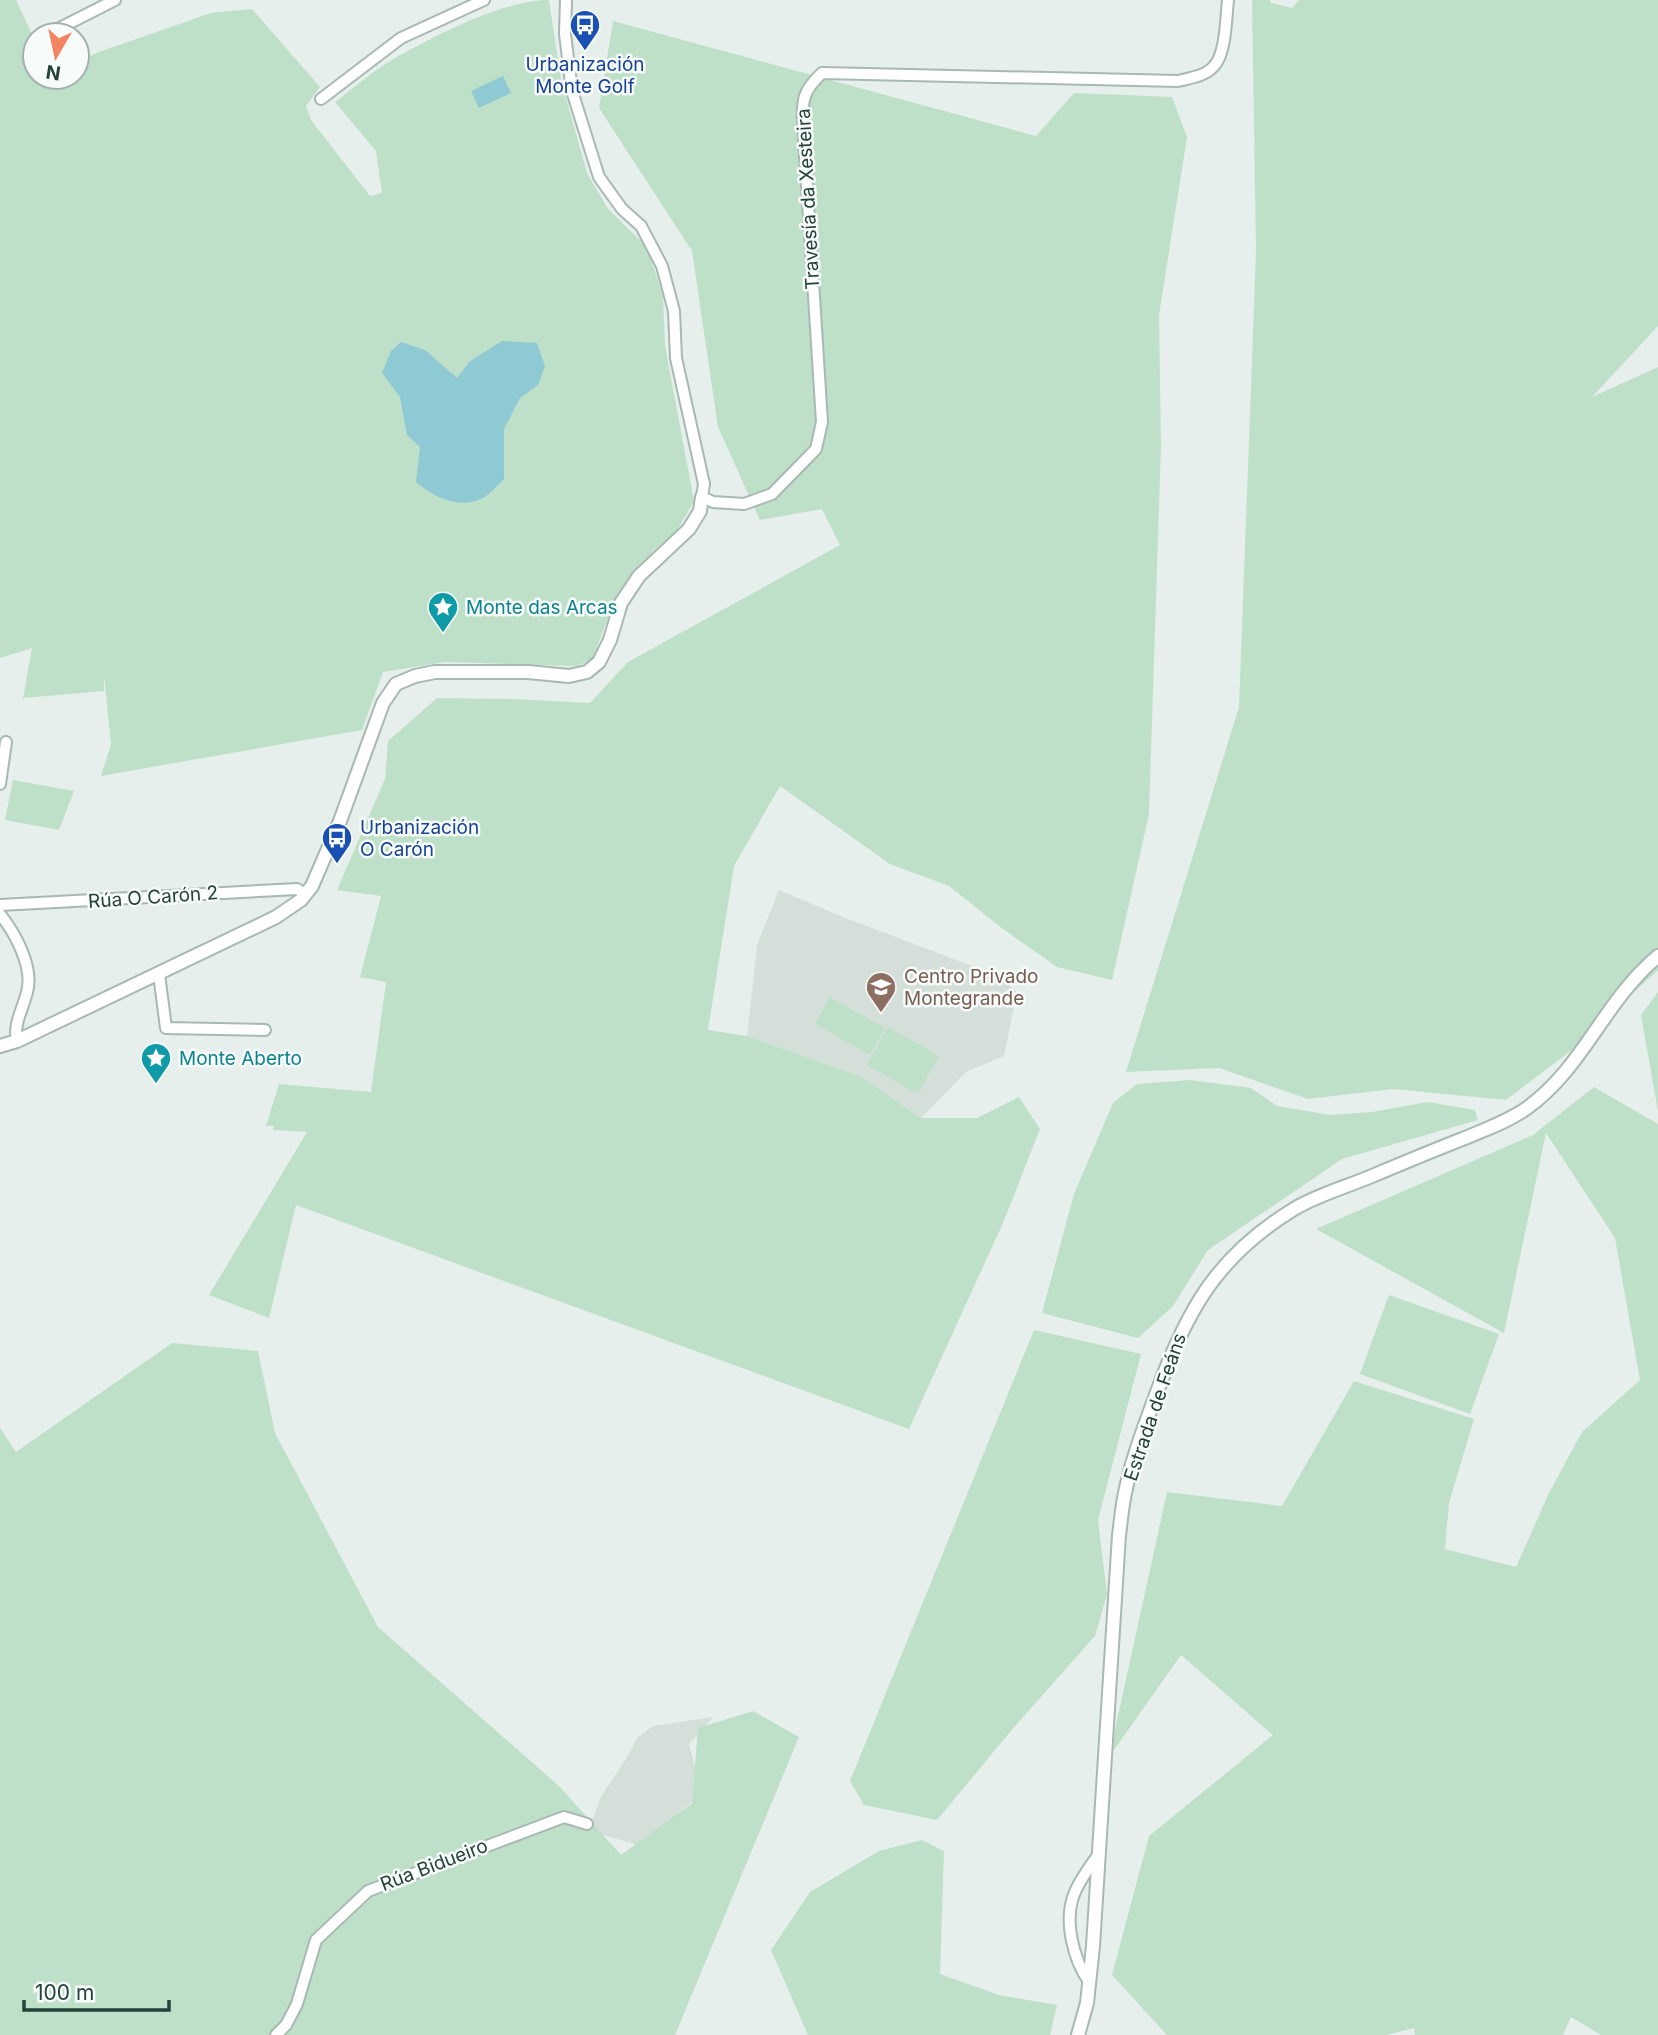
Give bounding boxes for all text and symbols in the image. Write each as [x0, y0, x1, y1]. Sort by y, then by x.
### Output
bus stop icon: Urbanización Monte Golf [568, 8, 602, 52]
north arrow [21, 21, 91, 91]
place label: Urbanización Monte Golf [525, 53, 645, 98]
text: N [44, 60, 62, 85]
street label: Travesía da Xesteira [792, 108, 824, 290]
place icon: Monte das Arcas [426, 590, 460, 634]
place label: Monte das Arcas [466, 596, 618, 619]
place label: Urbanización O Carón [360, 816, 479, 861]
bus stop icon: Urbanización O Carón [320, 821, 354, 865]
street label: Rúa O Carón 2 [87, 881, 219, 913]
place label: Centro Privado Montegrande [904, 965, 1038, 1010]
school or university icon: Centro Privado Montegrande [864, 970, 898, 1014]
place icon: Monte Aberto [139, 1041, 173, 1085]
place label: Monte Aberto [179, 1047, 302, 1070]
street label: Estrada de Feáns [1119, 1330, 1191, 1484]
street label: Rúa Bidueiro [377, 1834, 491, 1896]
scale bar [24, 1968, 170, 2012]
text: 100 m [35, 1980, 94, 2005]

